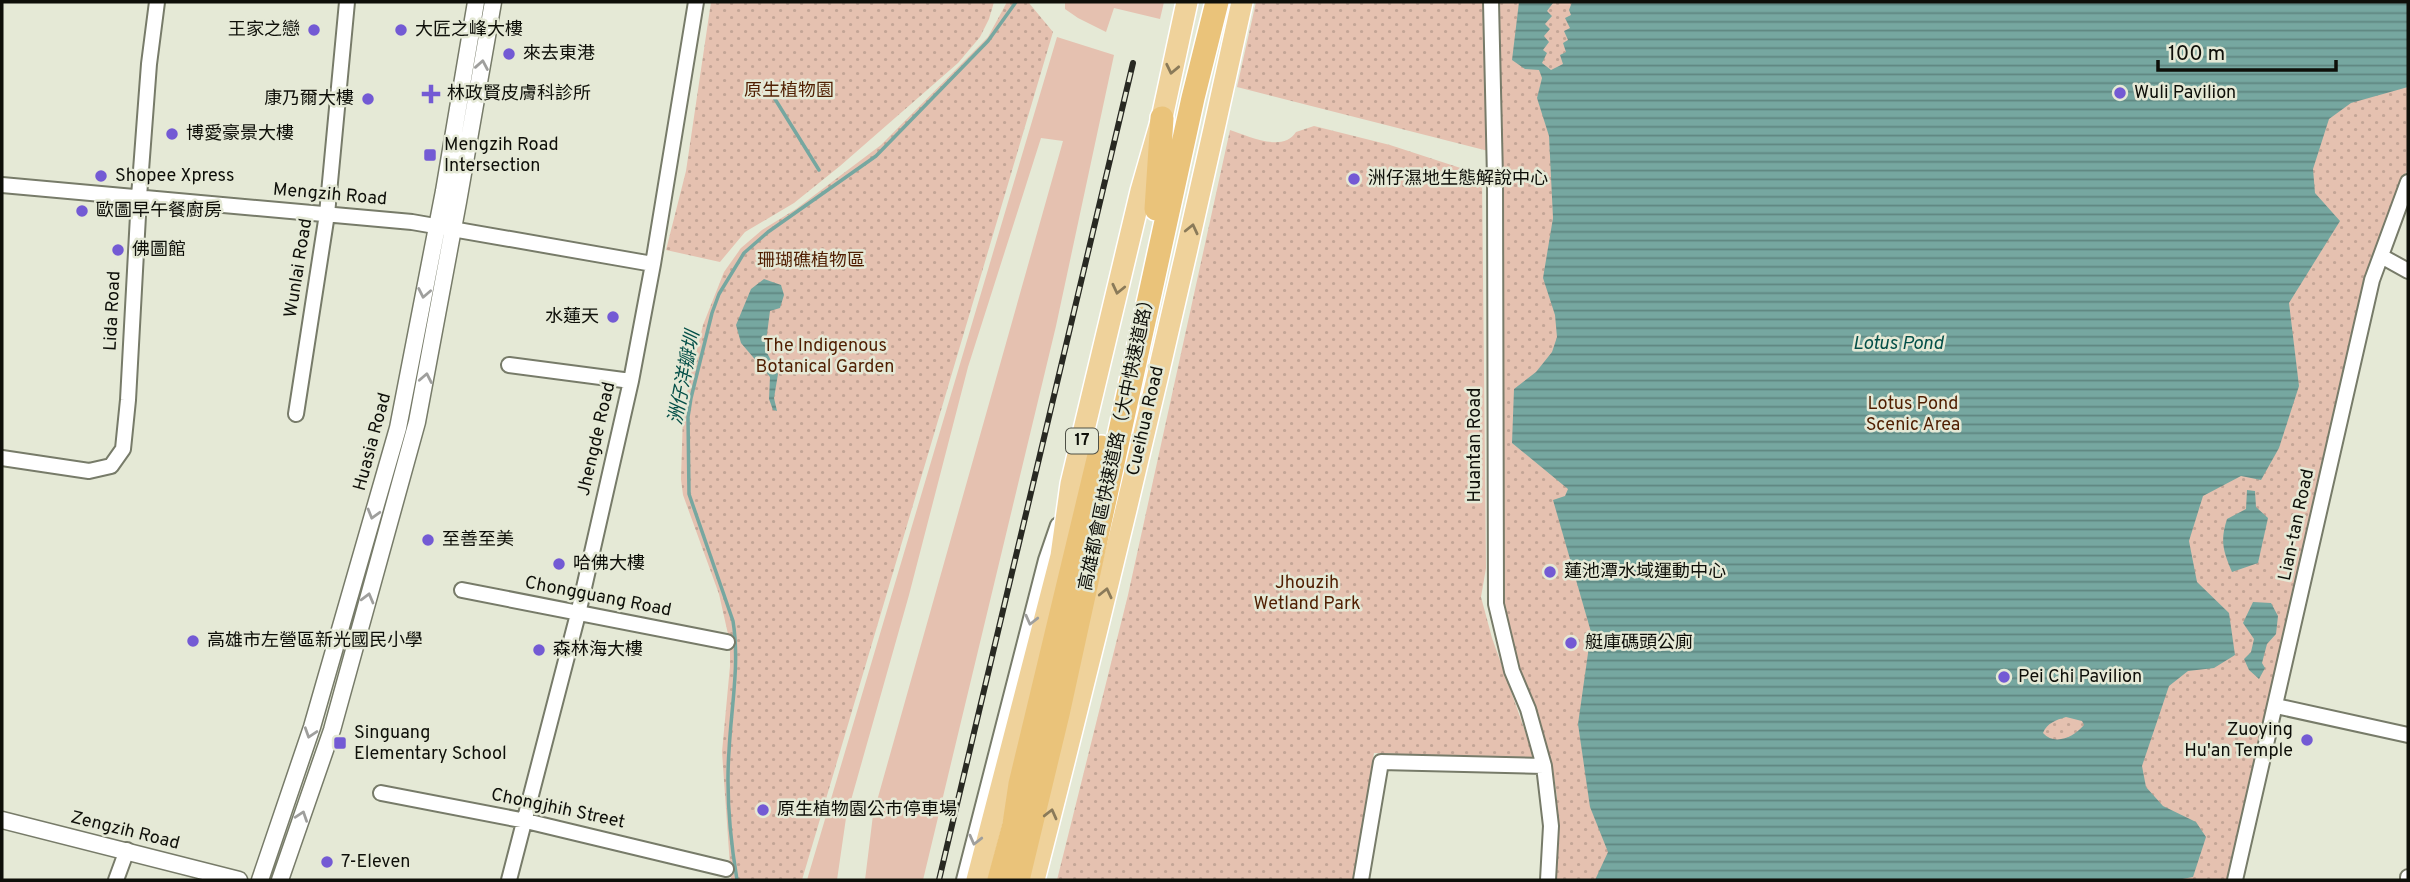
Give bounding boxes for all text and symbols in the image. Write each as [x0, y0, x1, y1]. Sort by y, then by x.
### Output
place label: 王家之戀 [228, 19, 300, 42]
place label: 大匠之峰大樓 [415, 19, 523, 42]
marker: 王家之戀 [306, 22, 322, 38]
marker: 大匠之峰大樓 [393, 22, 409, 38]
scale bar [2158, 28, 2336, 72]
text: 100 m [2168, 41, 2225, 68]
place label: 來去東港 [523, 43, 595, 66]
marker: 來去東港 [501, 46, 517, 62]
one-way arrow [474, 59, 489, 71]
one-way arrow [1166, 63, 1181, 75]
park label: 原生植物園 [744, 80, 834, 103]
place label: Wuli Pavilion [2134, 82, 2236, 105]
place label: 林政賢皮膚科診所 [447, 83, 591, 106]
marker: 林政賢皮膚科診所 [421, 84, 441, 104]
marker: Wuli Pavilion [2112, 85, 2128, 101]
place label: 康乃爾大樓 [264, 88, 354, 111]
marker: 康乃爾大樓 [360, 91, 376, 107]
place label: 博愛豪景大樓 [186, 123, 294, 146]
marker: 博愛豪景大樓 [164, 126, 180, 142]
place label: Mengzih Road Intersection [444, 134, 559, 178]
marker: Mengzih Road Intersection [422, 147, 438, 163]
place label: Shopee Xpress [115, 165, 234, 188]
marker: Shopee Xpress [93, 168, 109, 184]
place label: 洲仔濕地生態解說中心 [1368, 168, 1548, 191]
marker: 洲仔濕地生態解說中心 [1346, 171, 1362, 187]
street label: Mengzih Road [272, 179, 388, 211]
place label: 歐圖早午餐廚房 [96, 200, 222, 223]
marker: 歐圖早午餐廚房 [74, 203, 90, 219]
street label: Wunlai Road [280, 217, 318, 319]
one-way arrow [1184, 223, 1198, 235]
place label: 佛圖館 [132, 239, 186, 262]
marker: 佛圖館 [110, 242, 126, 258]
park label: 珊瑚礁植物區 [757, 250, 865, 273]
street label: Lida Road [99, 270, 127, 352]
one-way arrow [1111, 283, 1126, 295]
one-way arrow [418, 287, 433, 299]
street label: 高雄都會區快速道路（大中快速道路） [1075, 289, 1161, 593]
place label: 水蓮天 [545, 306, 599, 329]
marker: 水蓮天 [605, 309, 621, 325]
water label: 洲仔洋瓣圳 [664, 326, 706, 427]
water label: Lotus Pond [1853, 332, 1945, 356]
park label: The Indigenous Botanical Garden [756, 335, 894, 379]
street label: Cueihua Road [1122, 364, 1170, 478]
one-way arrow [417, 372, 432, 384]
street label: Jhengde Road [573, 380, 621, 498]
street label: Huantan Road [1464, 388, 1487, 502]
street label: Huasia Road [349, 390, 397, 494]
park label: Lotus Pond Scenic Area [1866, 393, 1960, 437]
road number: 17 [1066, 428, 1098, 454]
street label: Lian-tan Road [2274, 467, 2320, 583]
one-way arrow [366, 508, 381, 520]
place label: 至善至美 [442, 529, 514, 552]
marker: 至善至美 [420, 532, 436, 548]
place label: 哈佛大樓 [573, 553, 645, 576]
marker: 哈佛大樓 [551, 556, 567, 572]
place label: 蓮池潭水域運動中心 [1564, 561, 1726, 584]
marker: 蓮池潭水域運動中心 [1542, 564, 1558, 580]
street label: Chongguang Road [523, 571, 673, 623]
park label: Jhouzih Wetland Park [1253, 572, 1361, 616]
one-way arrow [1097, 587, 1112, 599]
one-way arrow [359, 592, 374, 604]
one-way arrow [1025, 614, 1039, 626]
place label: 高雄市左營區新光國民小學 [207, 630, 423, 653]
place label: 艇庫碼頭公廁 [1585, 632, 1693, 655]
marker: 高雄市左營區新光國民小學 [185, 633, 201, 649]
marker: 艇庫碼頭公廁 [1563, 635, 1579, 651]
place label: 森林海大樓 [553, 639, 643, 662]
marker: 森林海大樓 [531, 642, 547, 658]
place label: Pei Chi Pavilion [2018, 666, 2142, 689]
marker: Pei Chi Pavilion [1996, 669, 2012, 685]
place label: Zuoying Hu'an Temple [2184, 719, 2293, 763]
place label: Singuang Elementary School [354, 722, 507, 766]
one-way arrow [304, 726, 318, 739]
marker: Zuoying Hu'an Temple [2299, 732, 2315, 748]
marker: Singuang Elementary School [332, 735, 348, 751]
street label: Chongjhih Street [489, 784, 627, 834]
place label: 原生植物園公巿停車場 [777, 799, 957, 822]
marker: 原生植物園公巿停車場 [755, 802, 771, 818]
street label: Zengzih Road [68, 806, 182, 856]
one-way arrow [1043, 808, 1057, 820]
one-way arrow [294, 810, 308, 822]
one-way arrow [969, 834, 983, 846]
place label: 7-Eleven [341, 851, 410, 874]
marker: 7-Eleven [319, 854, 335, 870]

